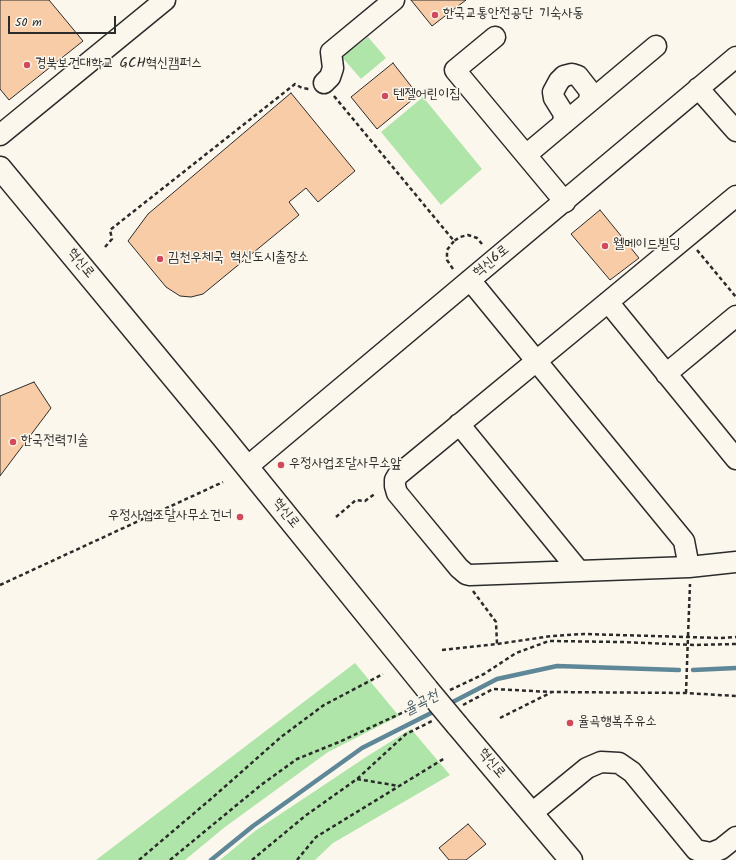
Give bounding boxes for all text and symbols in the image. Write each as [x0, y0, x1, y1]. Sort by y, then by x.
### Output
place label: 한국교통안전공단 기숙사동 [443, 7, 584, 23]
scale bar [10, 8, 118, 34]
marker: 한국교통안전공단 기숙사동 [430, 10, 440, 20]
text: 50 m [15, 13, 42, 32]
place label: 경북보건대학교 GCH혁신캠퍼스 [35, 57, 202, 73]
marker: 경북보건대학교 GCH혁신캠퍼스 [22, 60, 32, 70]
place label: 텐젤어린이집 [393, 88, 461, 104]
marker: 텐젤어린이집 [380, 91, 390, 101]
place label: 웰메이드빌딩 [613, 238, 681, 254]
marker: 웰메이드빌딩 [600, 241, 610, 251]
street label: 혁신6로 [471, 242, 513, 282]
street label: 혁신로 [63, 246, 97, 282]
place label: 김천우체국 혁신도시출장소 [168, 251, 309, 267]
marker: 김천우체국 혁신도시출장소 [155, 254, 165, 264]
place label: 한국전력기술 [21, 434, 89, 450]
marker: 한국전력기술 [8, 437, 18, 447]
place label: 우정사업조달사무소앞 [289, 457, 402, 473]
marker: 우정사업조달사무소앞 [276, 460, 286, 470]
street label: 혁신로 [268, 496, 302, 532]
place label: 우정사업조달사무소건너 [108, 509, 232, 525]
marker: 우정사업조달사무소건너 [235, 512, 245, 522]
water label: 율곡천 [402, 688, 442, 720]
place label: 율곡행복주유소 [578, 715, 657, 731]
marker: 율곡행복주유소 [565, 718, 575, 728]
street label: 혁신로 [474, 746, 508, 782]

